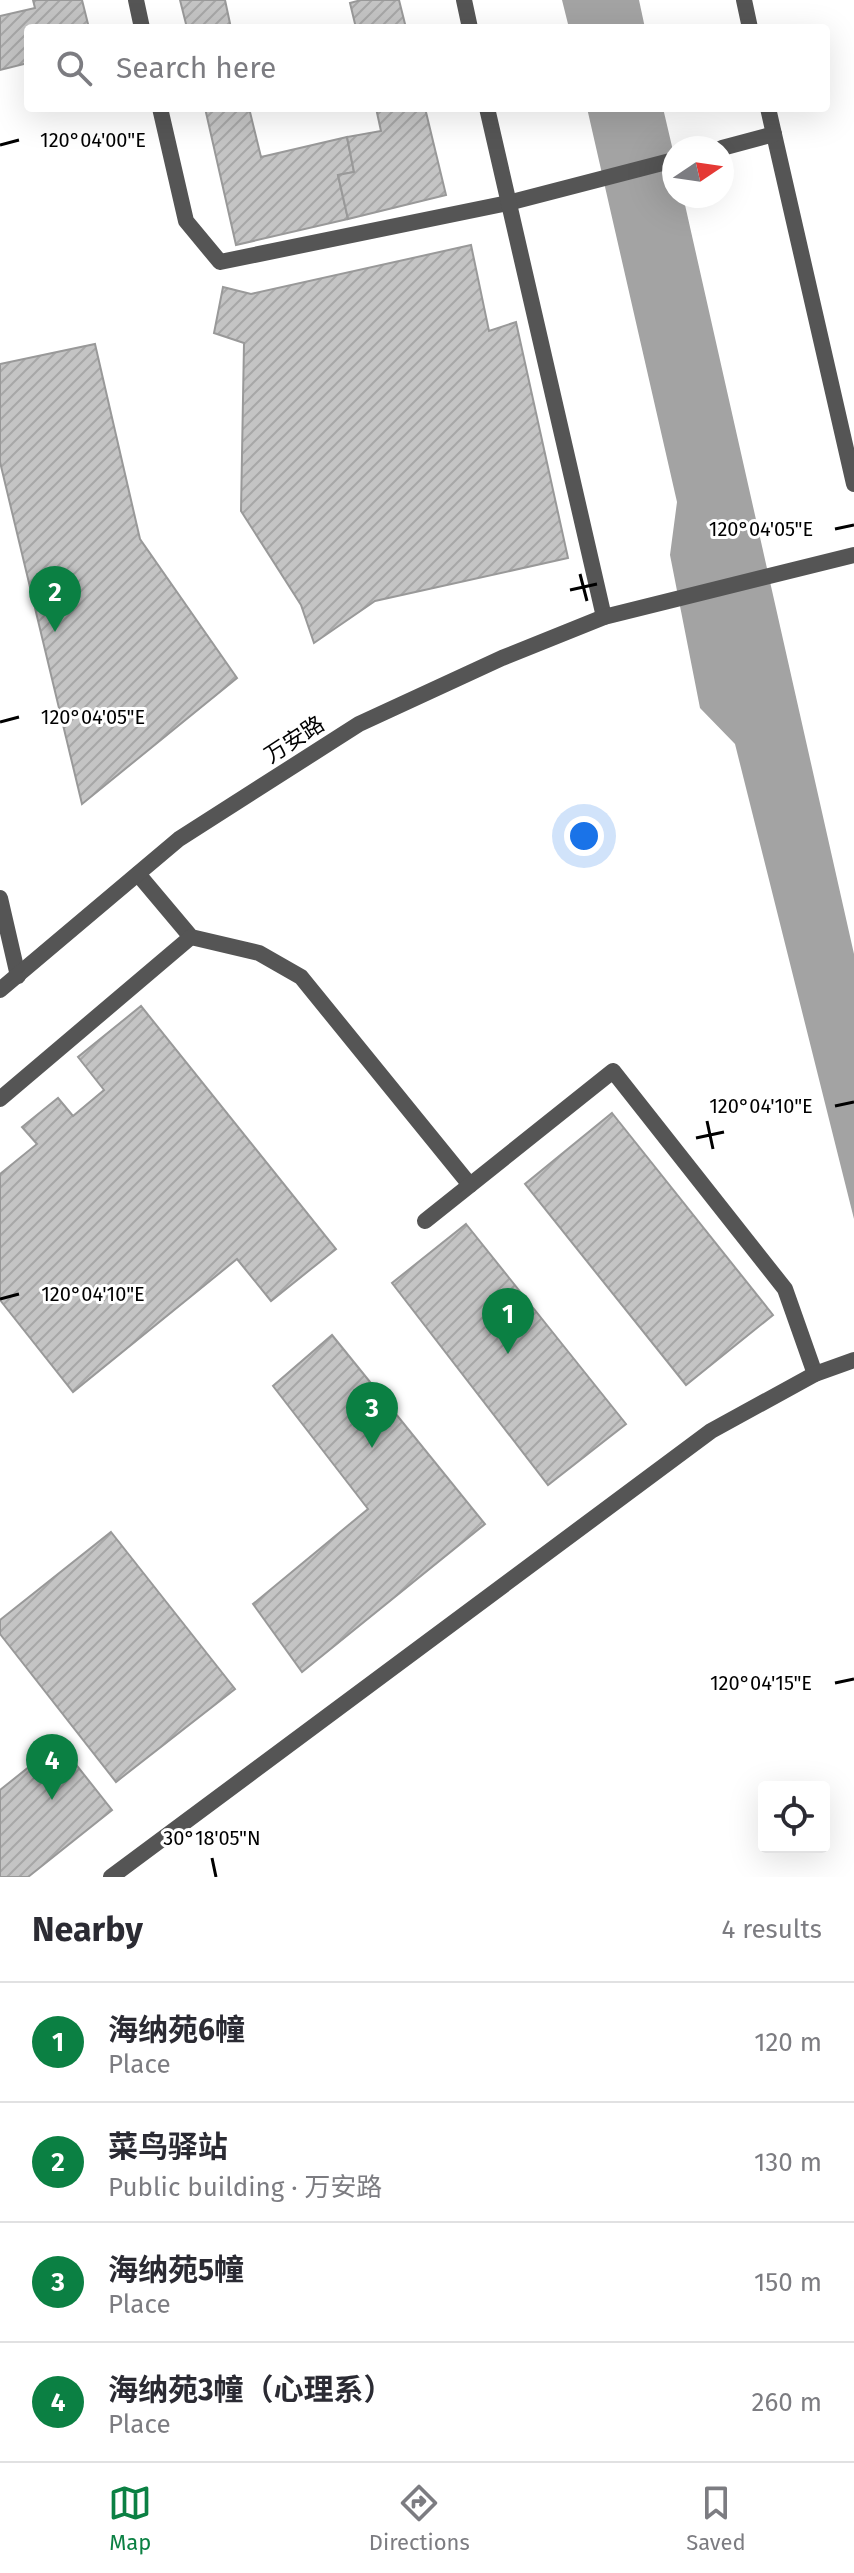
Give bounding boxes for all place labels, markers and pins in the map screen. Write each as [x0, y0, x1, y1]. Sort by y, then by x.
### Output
pin: 2 [29, 566, 81, 632]
pin: 1 [482, 1288, 534, 1354]
pin: 3 [346, 1382, 398, 1448]
pin: 4 [26, 1734, 78, 1800]

